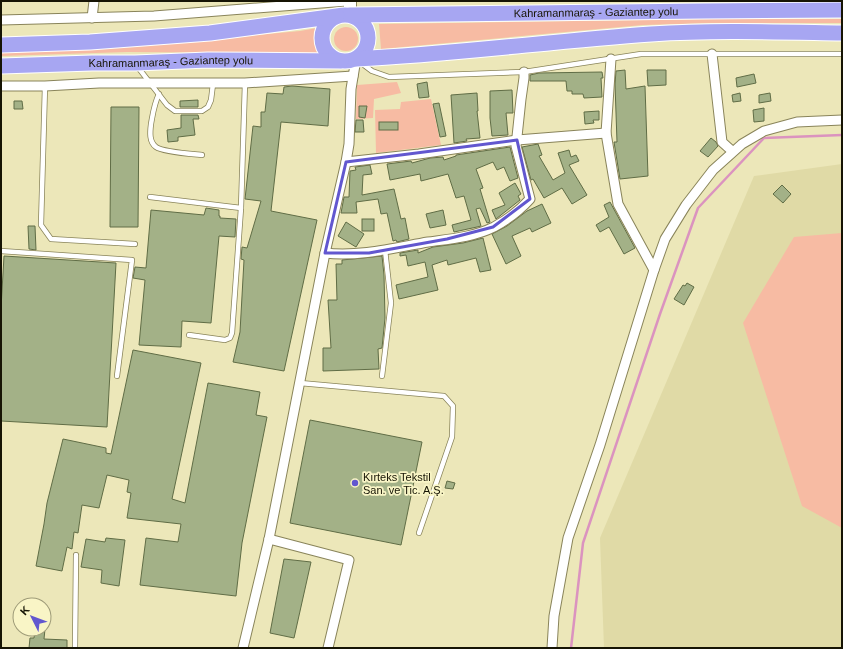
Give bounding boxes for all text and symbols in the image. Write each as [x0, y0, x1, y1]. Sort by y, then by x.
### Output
street label: Kahramanmaraş - Gaziantep yolu [514, 5, 678, 19]
street label: Kahramanmaraş - Gaziantep yolu [89, 54, 253, 69]
place label: Kırteks Tekstil San. ve Tic. A.Ş. [363, 471, 444, 496]
marker: Kırteks Tekstil San. ve Tic. A.Ş. [350, 478, 360, 488]
north arrow [12, 597, 52, 637]
text: K [17, 603, 32, 617]

